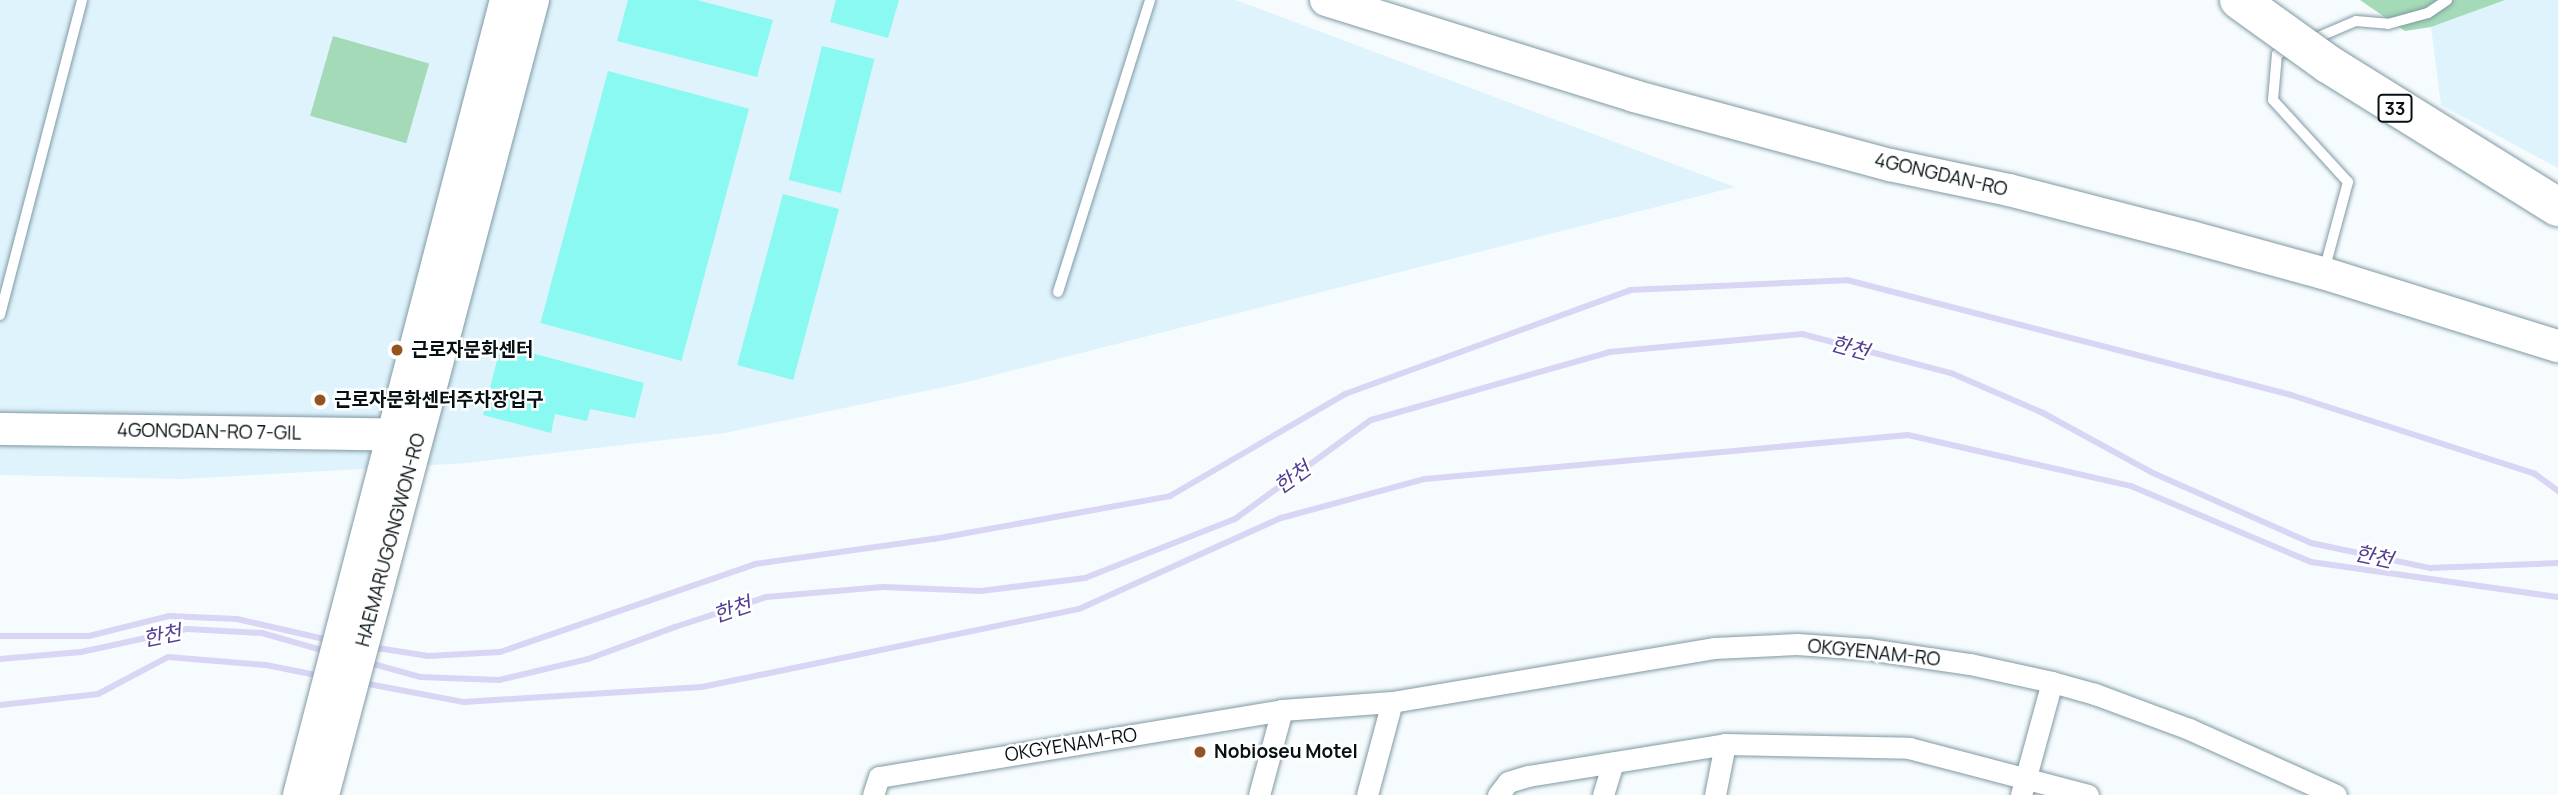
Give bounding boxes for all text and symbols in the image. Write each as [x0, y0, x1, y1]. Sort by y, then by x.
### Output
road number: 33 [2378, 94, 2412, 122]
street label: 4GONGDAN-RO [1872, 149, 2010, 201]
water label: 한천 [1828, 330, 1872, 364]
place label: 근로자문화센터 [411, 339, 533, 361]
marker: 근로자문화센터 [389, 342, 405, 358]
place label: 근로자문화센터주차장입구 [334, 389, 544, 411]
marker: 근로자문화센터주차장입구 [312, 392, 328, 408]
street label: 4GONGDAN-RO 7-GIL [117, 419, 301, 445]
street label: HAEMARUGONGWON-RO [352, 431, 430, 649]
water label: 한천 [1269, 455, 1315, 499]
water label: 한천 [2352, 540, 2396, 572]
water label: 한천 [710, 591, 754, 627]
water label: 한천 [141, 619, 183, 651]
street label: OKGYENAM-RO [1807, 635, 1941, 671]
street label: OKGYENAM-RO [1003, 723, 1139, 767]
place label: Nobioseu Motel [1214, 741, 1358, 763]
marker: Nobioseu Motel [1192, 744, 1208, 760]

